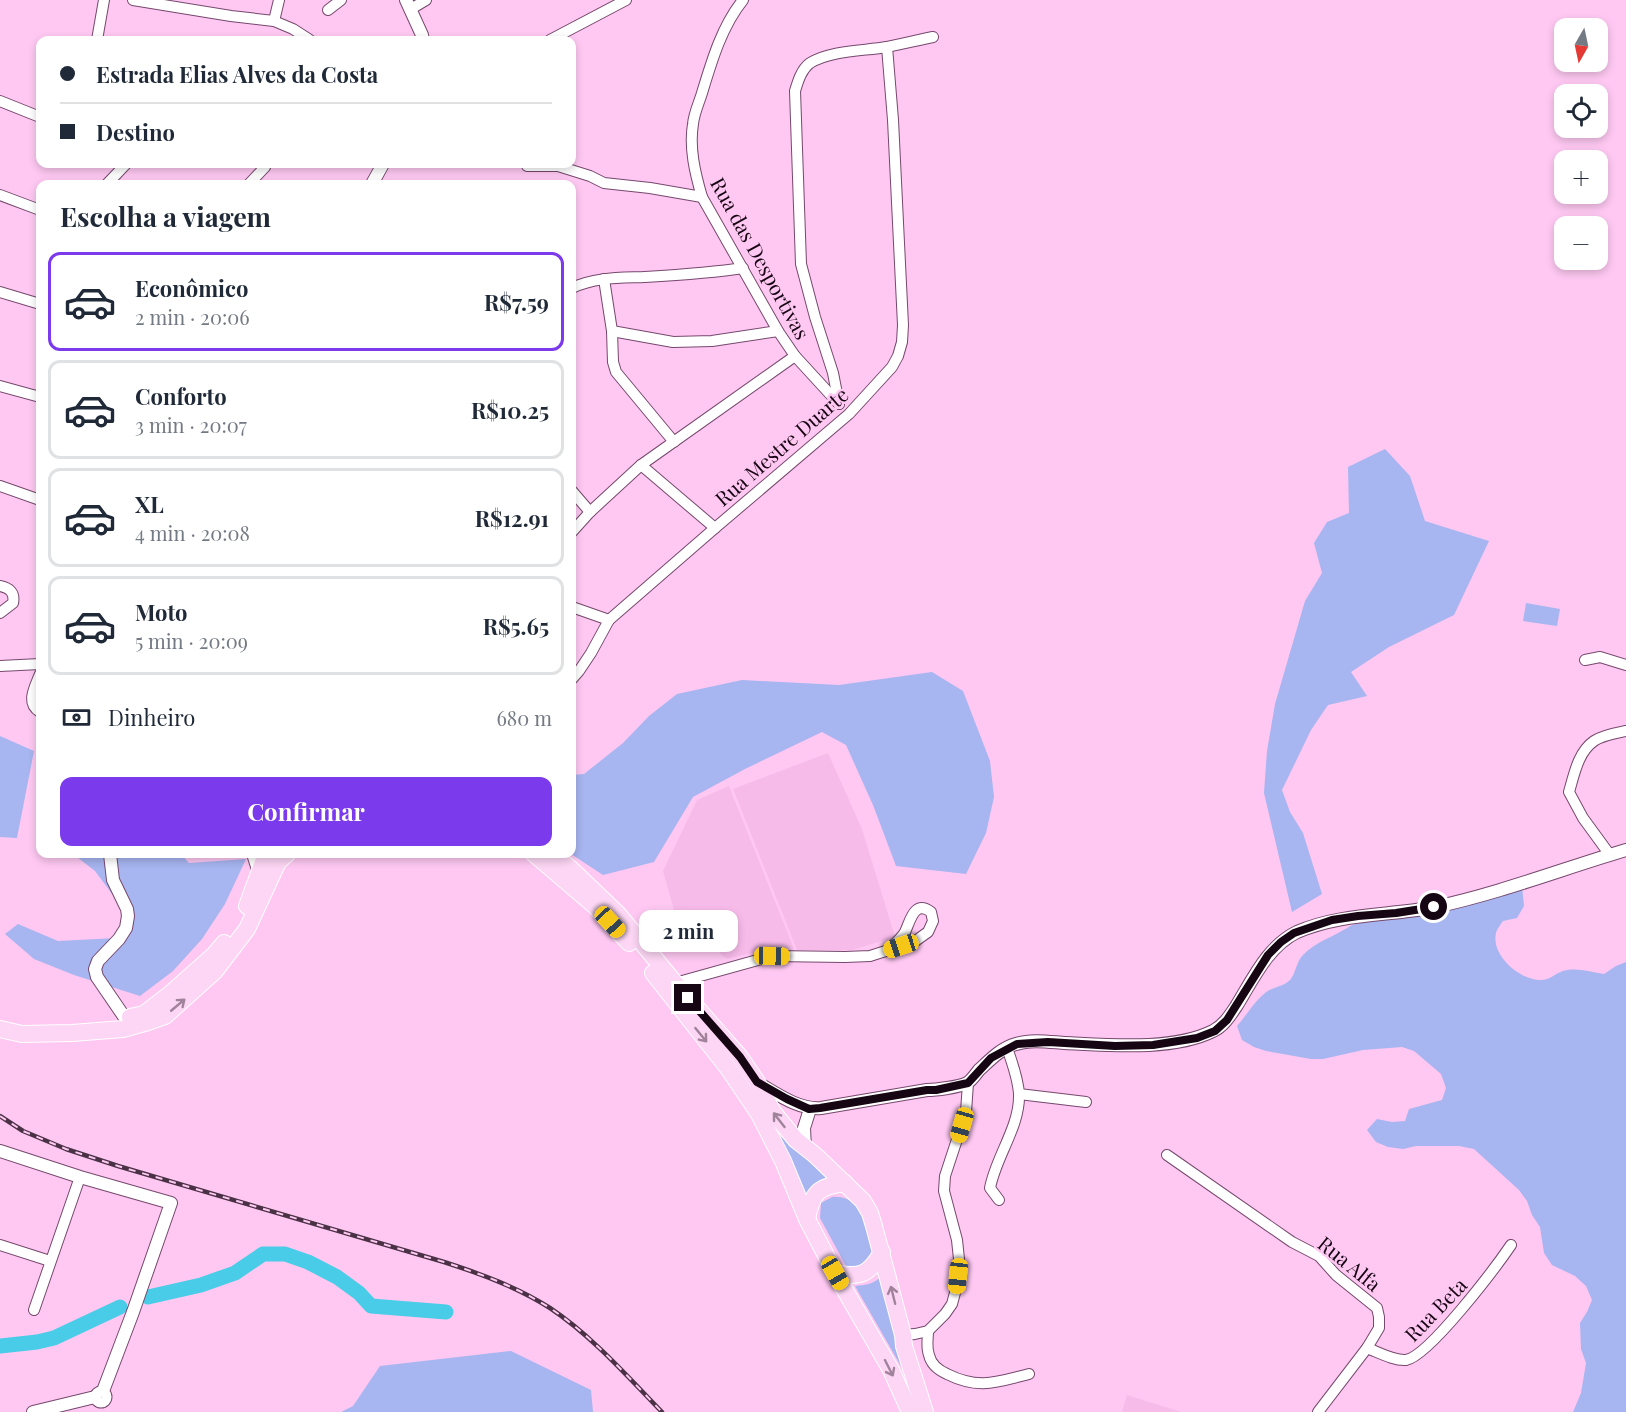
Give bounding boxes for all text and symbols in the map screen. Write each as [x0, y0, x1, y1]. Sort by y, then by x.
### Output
north arrow [1554, 18, 1608, 72]
map controls [1554, 18, 1608, 270]
text: Estrada Elias Alves da Costa [96, 59, 378, 89]
button: locate [1554, 84, 1608, 138]
text: Destino [96, 117, 175, 147]
button: + [1554, 150, 1608, 204]
street label: Rua das Desportivas [705, 172, 817, 344]
text: Escolha a viagem [60, 198, 271, 234]
button: − [1554, 216, 1608, 270]
text: Econômico [135, 273, 248, 303]
icon: car [63, 275, 117, 329]
text: R$7.59 [484, 287, 549, 317]
text: 2 min · 20:06 [135, 303, 250, 330]
text: Conforto [135, 381, 227, 411]
street label: Rua Mestre Duarte [709, 381, 853, 511]
icon: car [63, 383, 117, 437]
text: R$10.25 [471, 395, 549, 425]
text: 3 min · 20:07 [135, 411, 247, 438]
text: XL [135, 489, 164, 519]
icon: car [63, 491, 117, 545]
text: R$12.91 [475, 503, 549, 533]
text: 4 min · 20:08 [135, 519, 250, 546]
text: Moto [135, 597, 188, 627]
icon: car [63, 599, 117, 653]
text: R$5.65 [483, 611, 549, 641]
text: 5 min · 20:09 [135, 627, 248, 654]
icon: cash [60, 701, 93, 734]
text: Dinheiro [108, 702, 195, 732]
text: 680 m [497, 704, 552, 731]
button: Confirmar [60, 777, 552, 846]
route start [1420, 893, 1447, 920]
car [591, 903, 629, 941]
callout: 2 min [638, 911, 738, 953]
text: 2 min [663, 917, 714, 944]
car [881, 932, 921, 960]
car [754, 947, 790, 965]
route end [674, 984, 701, 1011]
one-way arrow [170, 998, 185, 1012]
one-way arrow [695, 1026, 708, 1042]
car [948, 1105, 976, 1145]
one-way arrow [773, 1112, 786, 1128]
street label: Rua Alfa [1313, 1229, 1387, 1297]
car [818, 1253, 852, 1293]
car [947, 1257, 969, 1295]
street label: Rua Beta [1398, 1271, 1472, 1347]
one-way arrow [887, 1286, 898, 1305]
one-way arrow [884, 1358, 896, 1376]

